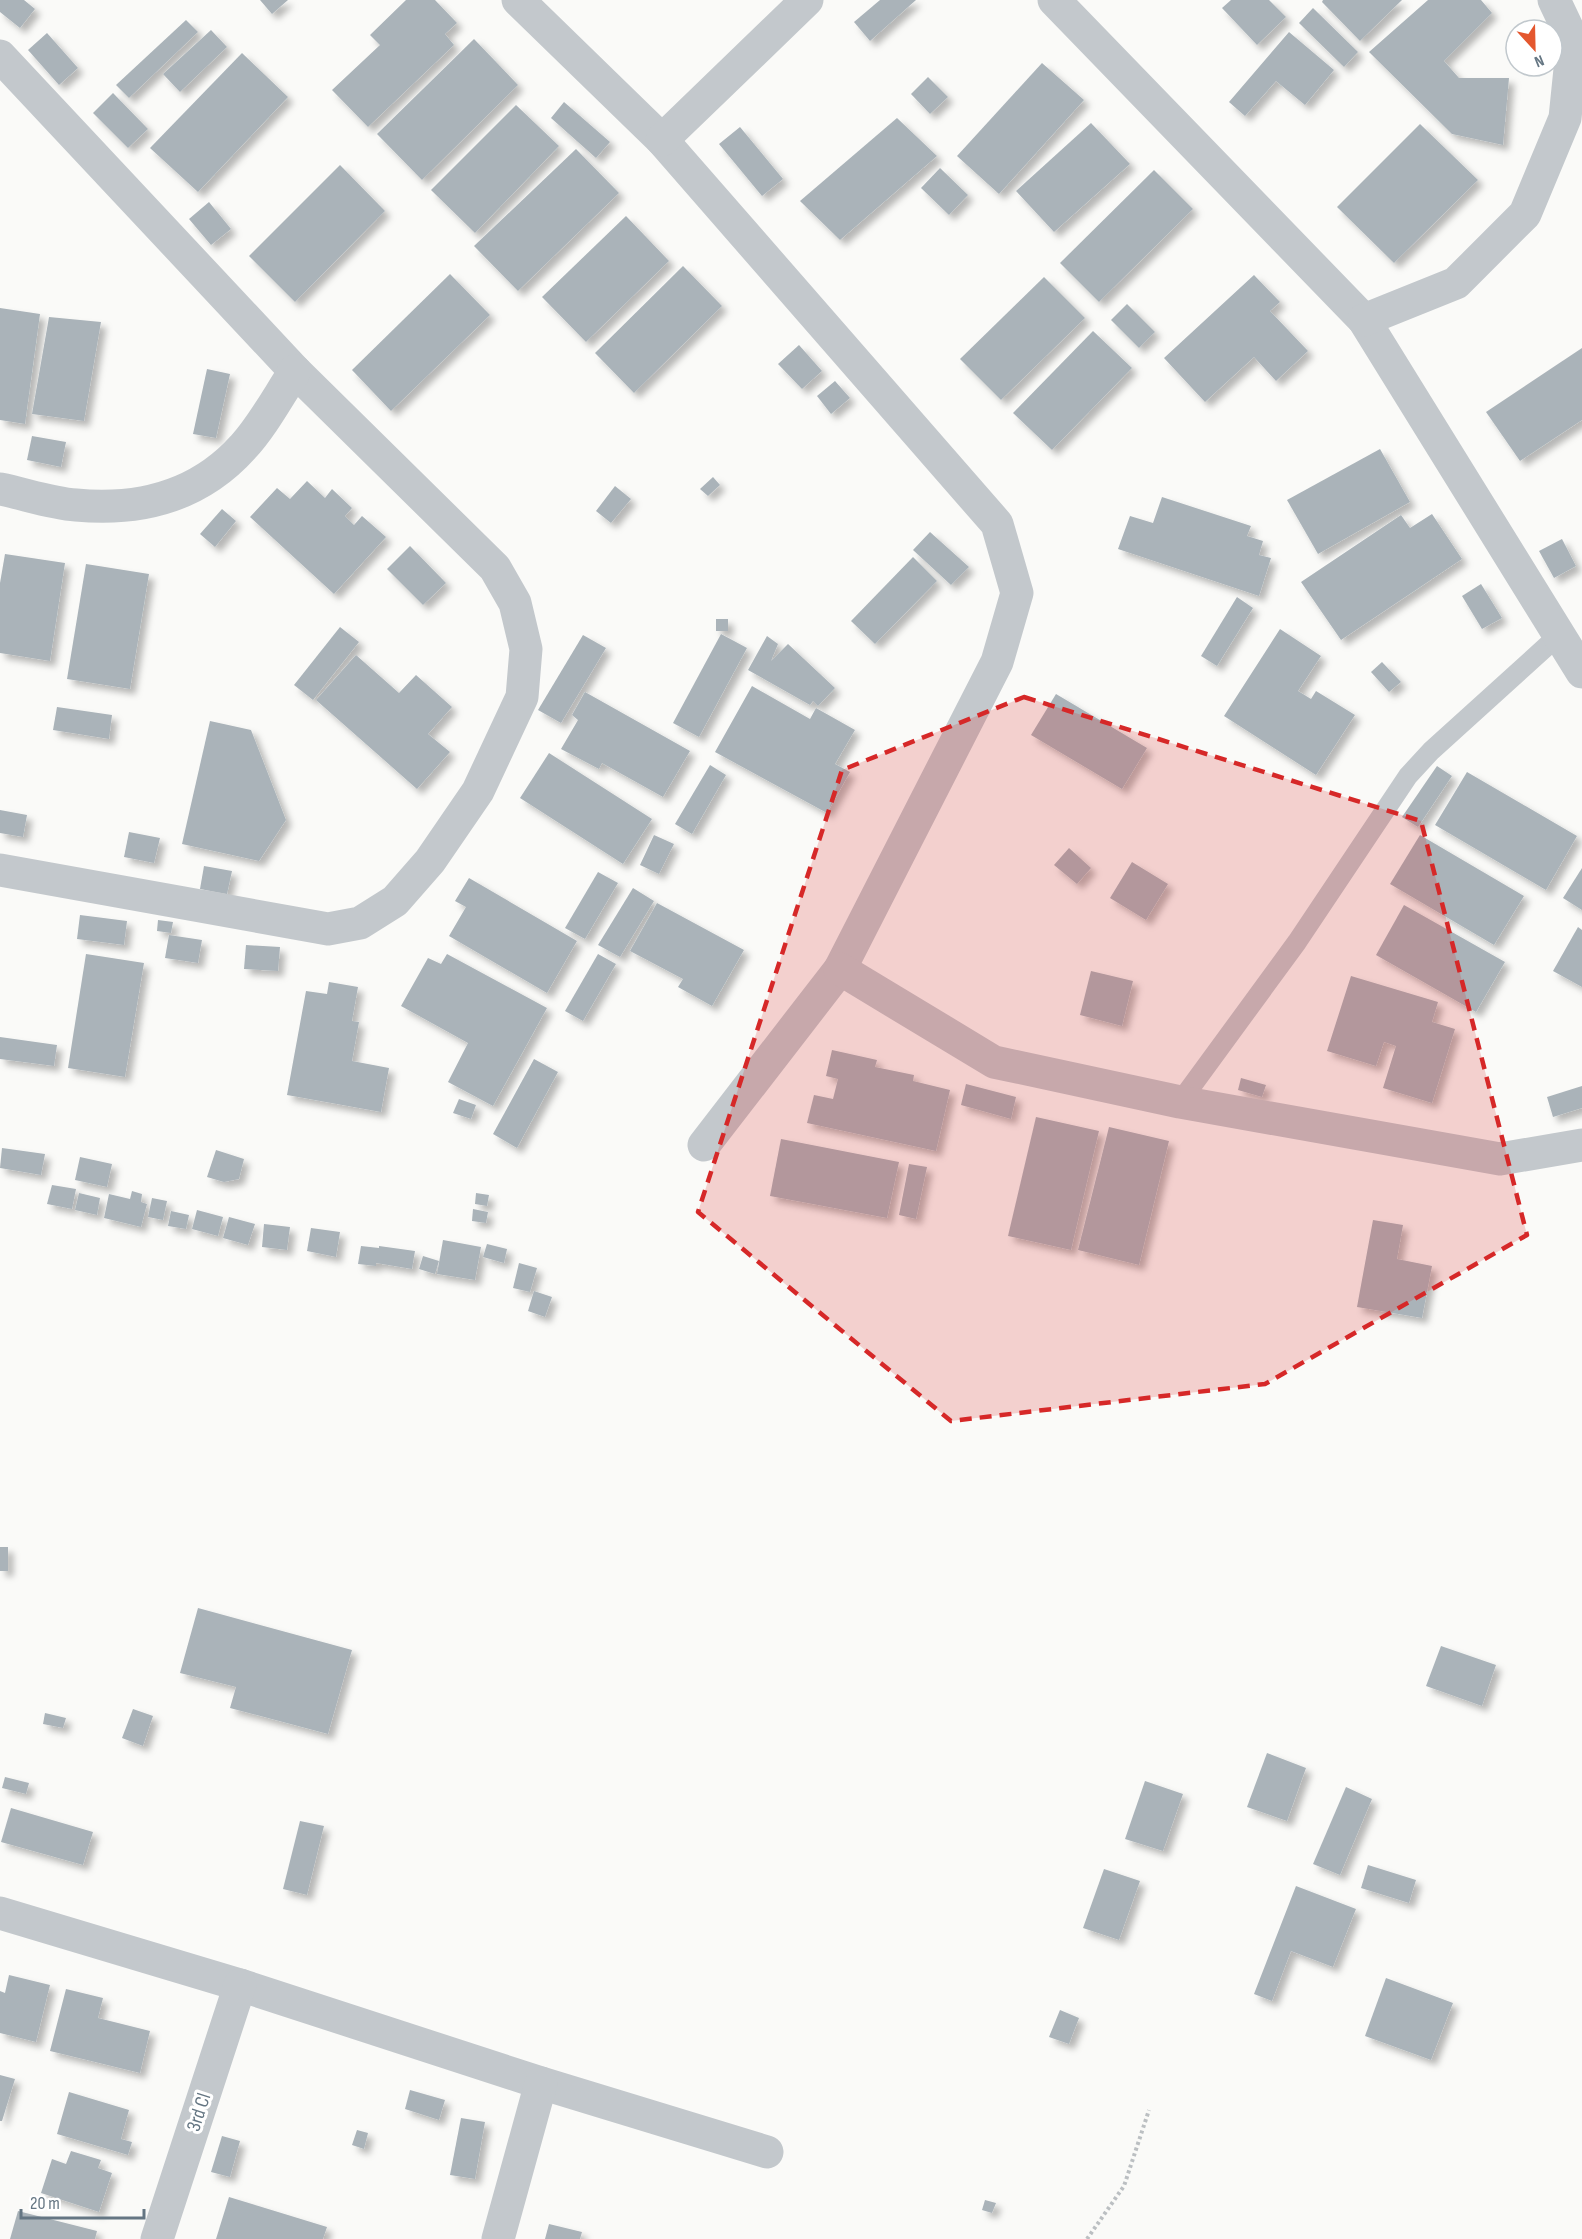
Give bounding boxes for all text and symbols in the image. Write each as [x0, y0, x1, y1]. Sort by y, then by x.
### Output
north arrow [1504, 18, 1564, 78]
text: N [1532, 50, 1547, 71]
street label: 3rd Cl [182, 2090, 216, 2134]
scale bar [21, 2182, 144, 2220]
text: 20 m [30, 2193, 60, 2214]

